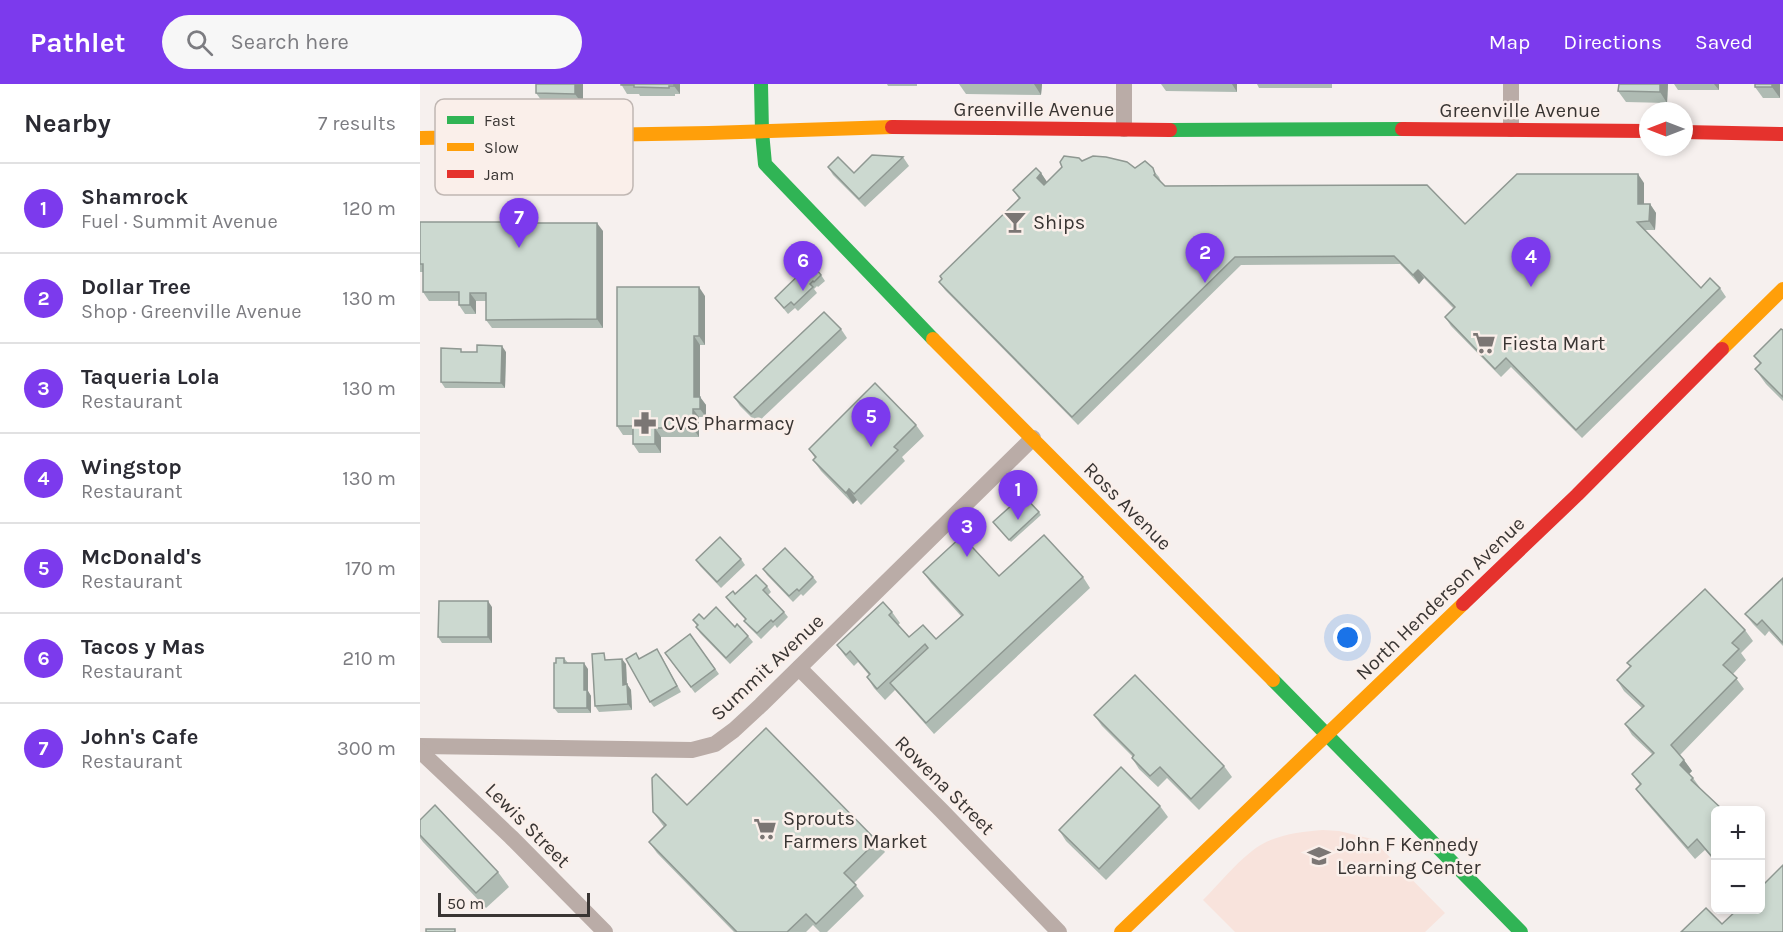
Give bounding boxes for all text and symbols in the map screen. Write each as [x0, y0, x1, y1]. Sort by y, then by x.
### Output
search box [162, 15, 582, 69]
text: Pathlet [30, 26, 126, 59]
icon: search [183, 26, 216, 59]
text: Search here [231, 29, 349, 55]
text: Map [1489, 30, 1530, 54]
text: Directions [1563, 30, 1662, 54]
text: Saved [1695, 30, 1753, 54]
street label: Greenville Avenue [954, 98, 1114, 121]
legend [435, 99, 633, 195]
street label: Greenville Avenue [1440, 99, 1600, 122]
north arrow [1639, 102, 1693, 156]
text: Nearby [24, 108, 111, 139]
text: Fast [484, 111, 515, 130]
text: 7 results [318, 112, 396, 135]
text: Slow [484, 138, 519, 157]
text: Jam [484, 165, 514, 184]
text: Shamrock [81, 184, 188, 210]
text: 1 [40, 197, 47, 220]
text: 120 m [342, 197, 396, 220]
pin: 7 [500, 198, 538, 248]
bar icon: Ships [1002, 209, 1028, 235]
text: Fuel · Summit Avenue [81, 210, 278, 233]
place label: Ships [1033, 211, 1085, 234]
pin: 2 [1186, 234, 1224, 283]
pin: 4 [1512, 238, 1550, 287]
pin: 6 [784, 242, 823, 291]
text: Dollar Tree [81, 274, 191, 300]
text: 2 [37, 287, 50, 310]
text: 130 m [342, 287, 396, 310]
text: Shop · Greenville Avenue [81, 300, 302, 323]
supermarket icon: Fiesta Mart [1471, 330, 1497, 356]
place label: Fiesta Mart [1502, 332, 1606, 355]
text: Taqueria Lola [81, 364, 220, 390]
text: 3 [37, 377, 50, 400]
text: 130 m [342, 377, 396, 400]
text: Restaurant [81, 390, 183, 413]
pin: 5 [852, 398, 890, 447]
pharmacy icon: CVS Pharmacy [632, 410, 658, 436]
place label: CVS Pharmacy [663, 412, 794, 435]
text: Wingstop [81, 454, 182, 480]
street label: Ross Avenue [1079, 458, 1176, 555]
text: 4 [38, 467, 49, 490]
text: 130 m [342, 467, 396, 490]
pin: 1 [998, 470, 1038, 520]
text: Restaurant [81, 480, 183, 503]
pin: 3 [948, 508, 986, 557]
street label: North Henderson Avenue [1351, 512, 1529, 685]
text: McDonald's [81, 544, 202, 570]
text: 5 [38, 557, 49, 580]
text: 170 m [345, 557, 396, 580]
text: Restaurant [81, 570, 183, 593]
street label: Summit Avenue [706, 609, 828, 725]
your location [1333, 623, 1362, 652]
text: Tacos y Mas [81, 634, 205, 660]
text: 6 [37, 647, 50, 670]
text: 210 m [342, 647, 396, 670]
text: Restaurant [81, 660, 183, 683]
text: John's Cafe [81, 724, 198, 750]
street label: Rowena Street [890, 731, 999, 840]
text: 7 [39, 737, 48, 760]
text: 300 m [337, 737, 396, 760]
text: Restaurant [81, 750, 183, 773]
street label: Lewis Street [481, 778, 575, 873]
map controls [1711, 806, 1765, 914]
button: + [1711, 806, 1765, 860]
place label: Sprouts Farmers Market [783, 807, 927, 853]
supermarket icon: Sprouts Farmers Market [752, 816, 778, 842]
place label: John F Kennedy Learning Center [1337, 833, 1481, 879]
school or university icon: John F Kennedy Learning Center [1306, 843, 1332, 869]
button: − [1711, 860, 1765, 914]
scale bar [438, 890, 590, 918]
text: 50 m [447, 894, 484, 913]

